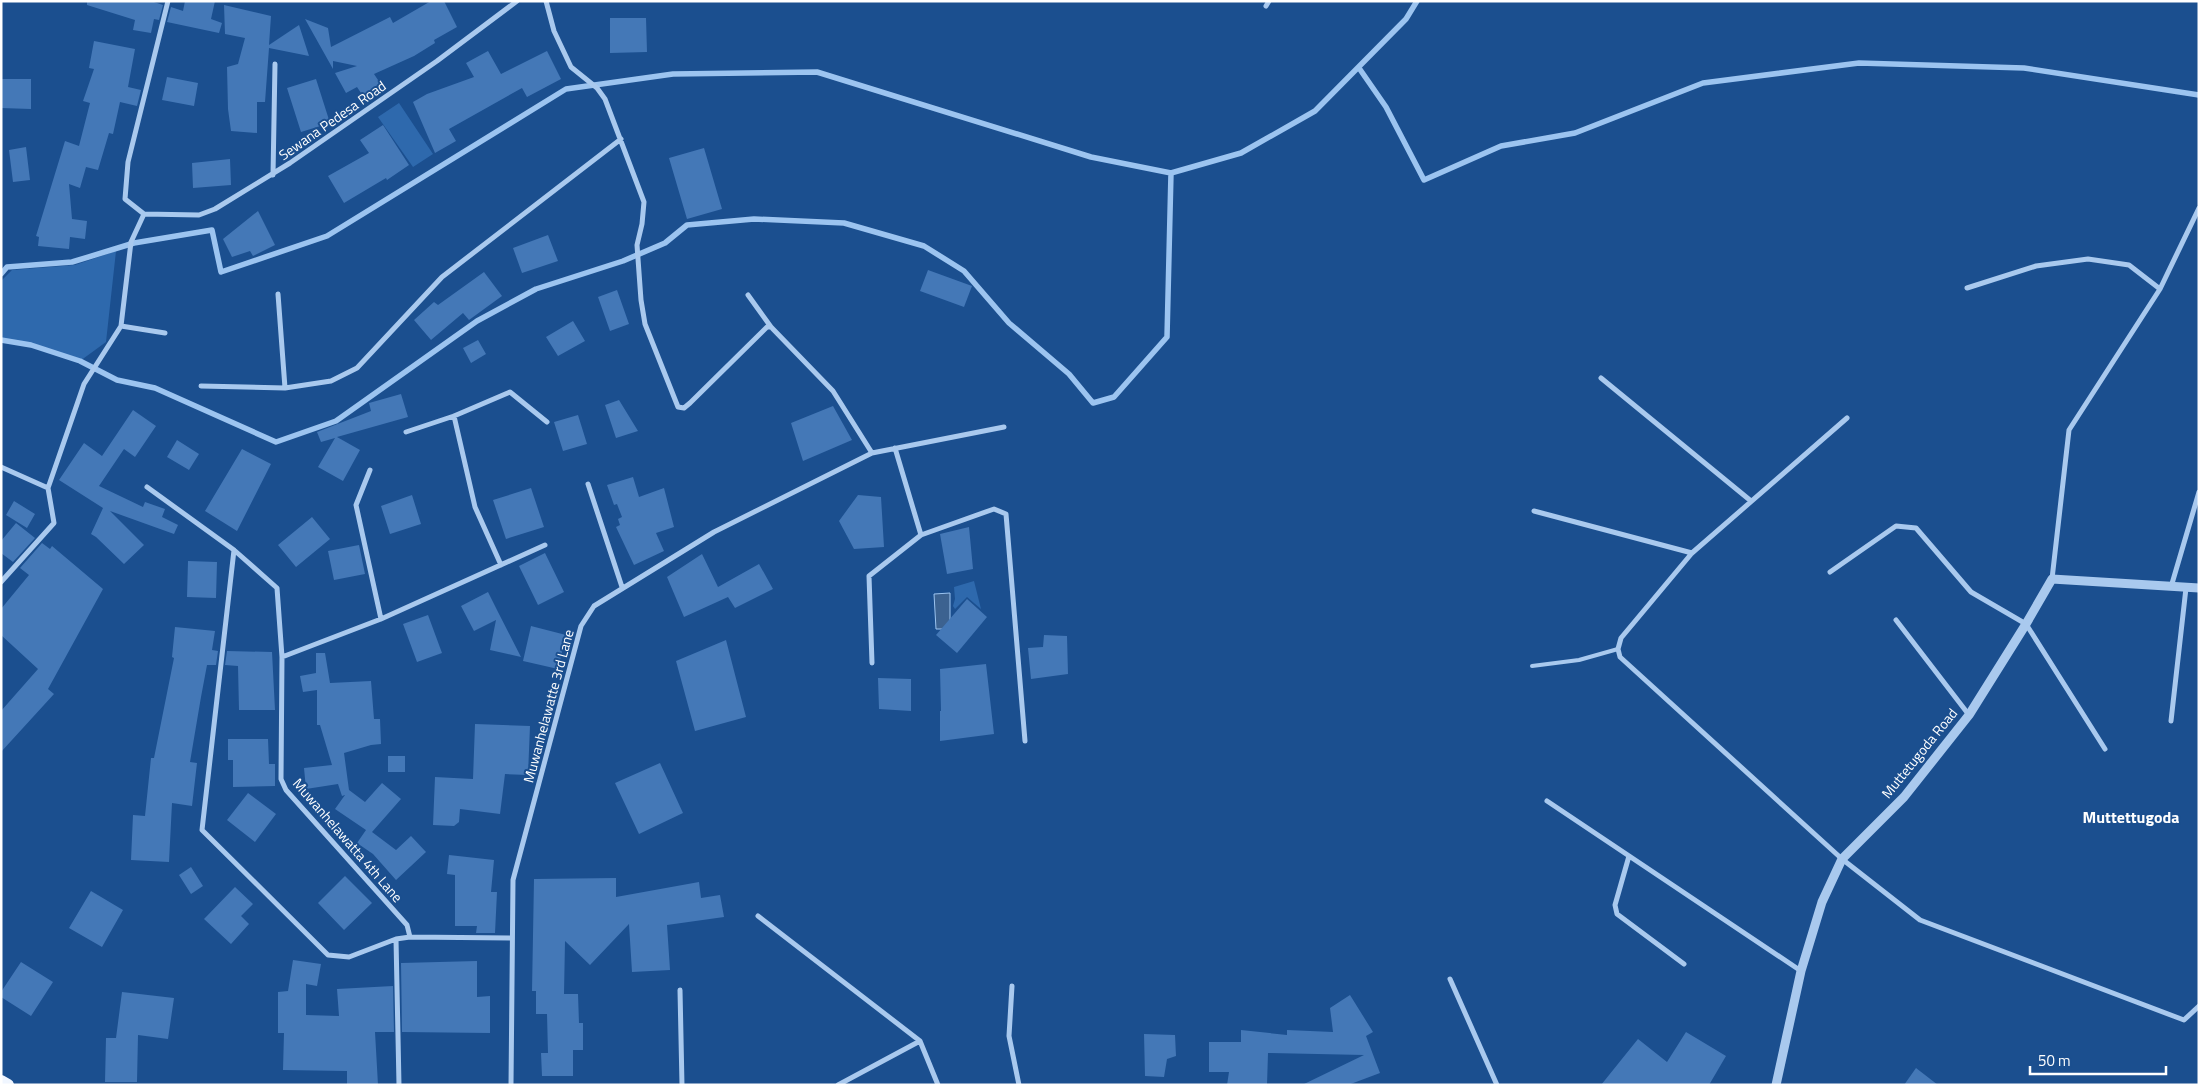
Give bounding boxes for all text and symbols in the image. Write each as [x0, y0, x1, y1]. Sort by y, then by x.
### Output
street label: Sewana Pedesa Road [274, 75, 390, 165]
street label: Muwanhelawatte 3rd Lane [517, 627, 579, 785]
street label: Muttetugoda Road [1876, 703, 1962, 803]
street label: Muwanhelawatta 4th Lane [288, 773, 408, 907]
district label: Muttettugoda [2083, 805, 2179, 829]
scale bar [2030, 1044, 2166, 1076]
text: 50 m [2038, 1049, 2071, 1072]

